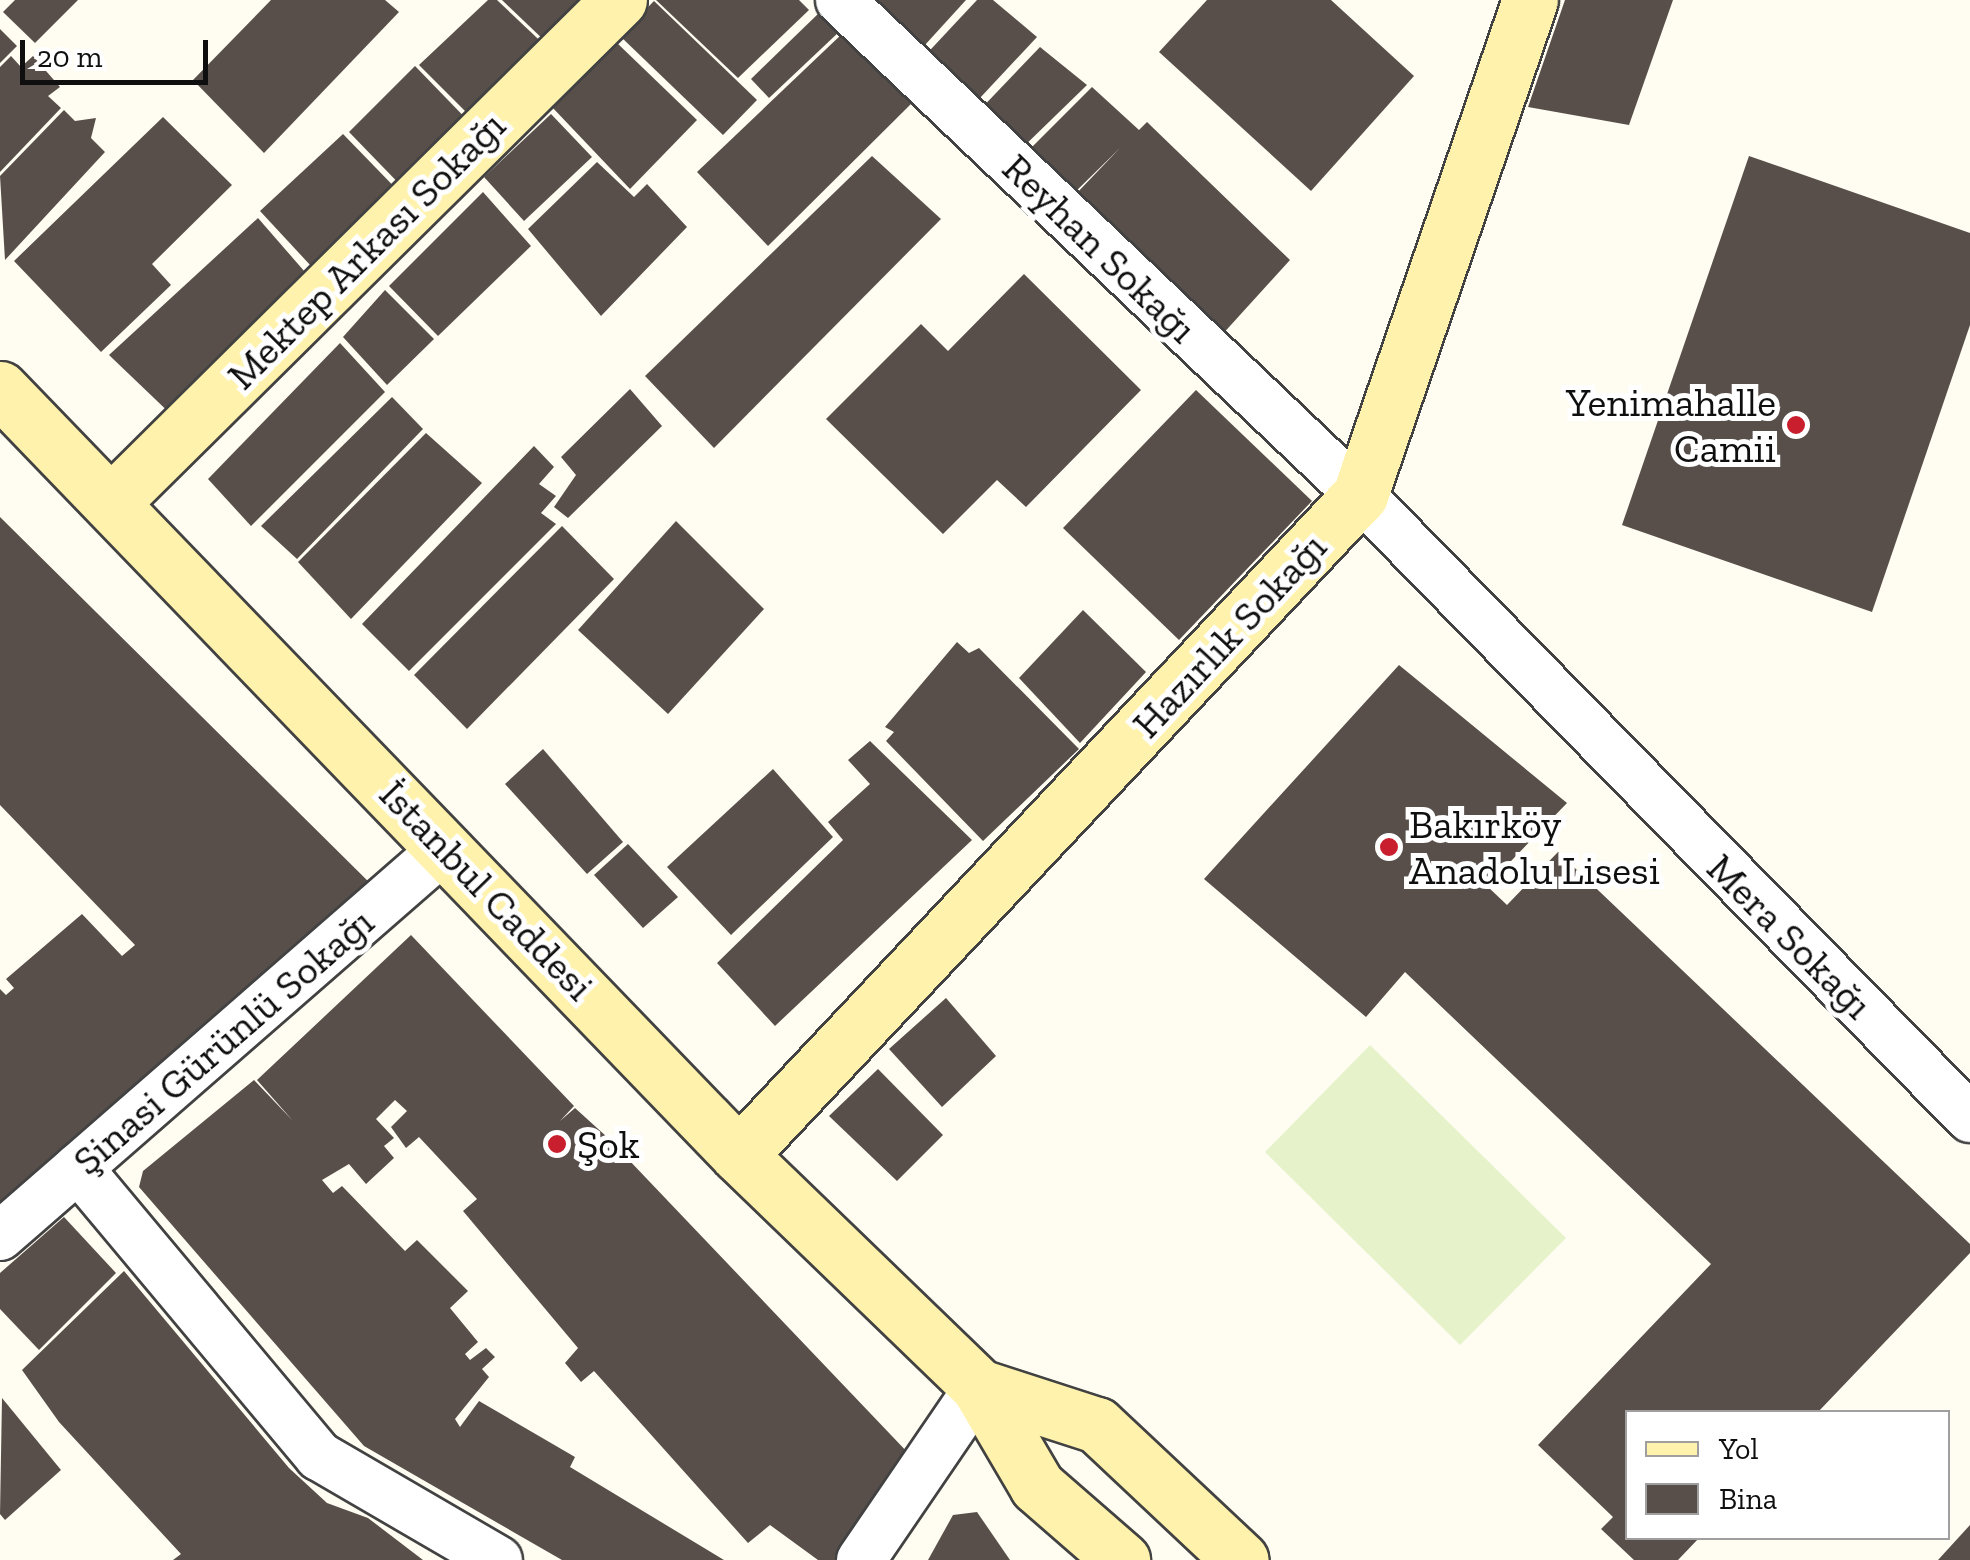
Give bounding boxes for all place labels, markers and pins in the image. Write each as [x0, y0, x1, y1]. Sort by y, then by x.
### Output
place label: Yenimahalle Camii [1566, 378, 1776, 472]
marker: Yenimahalle Camii [1785, 414, 1807, 436]
place label: Bakırköy Anadolu Lisesi [1409, 800, 1660, 894]
marker: Bakırköy Anadolu Lisesi [1378, 836, 1400, 858]
place label: Şok [577, 1120, 640, 1168]
marker: Şok [546, 1133, 568, 1155]

